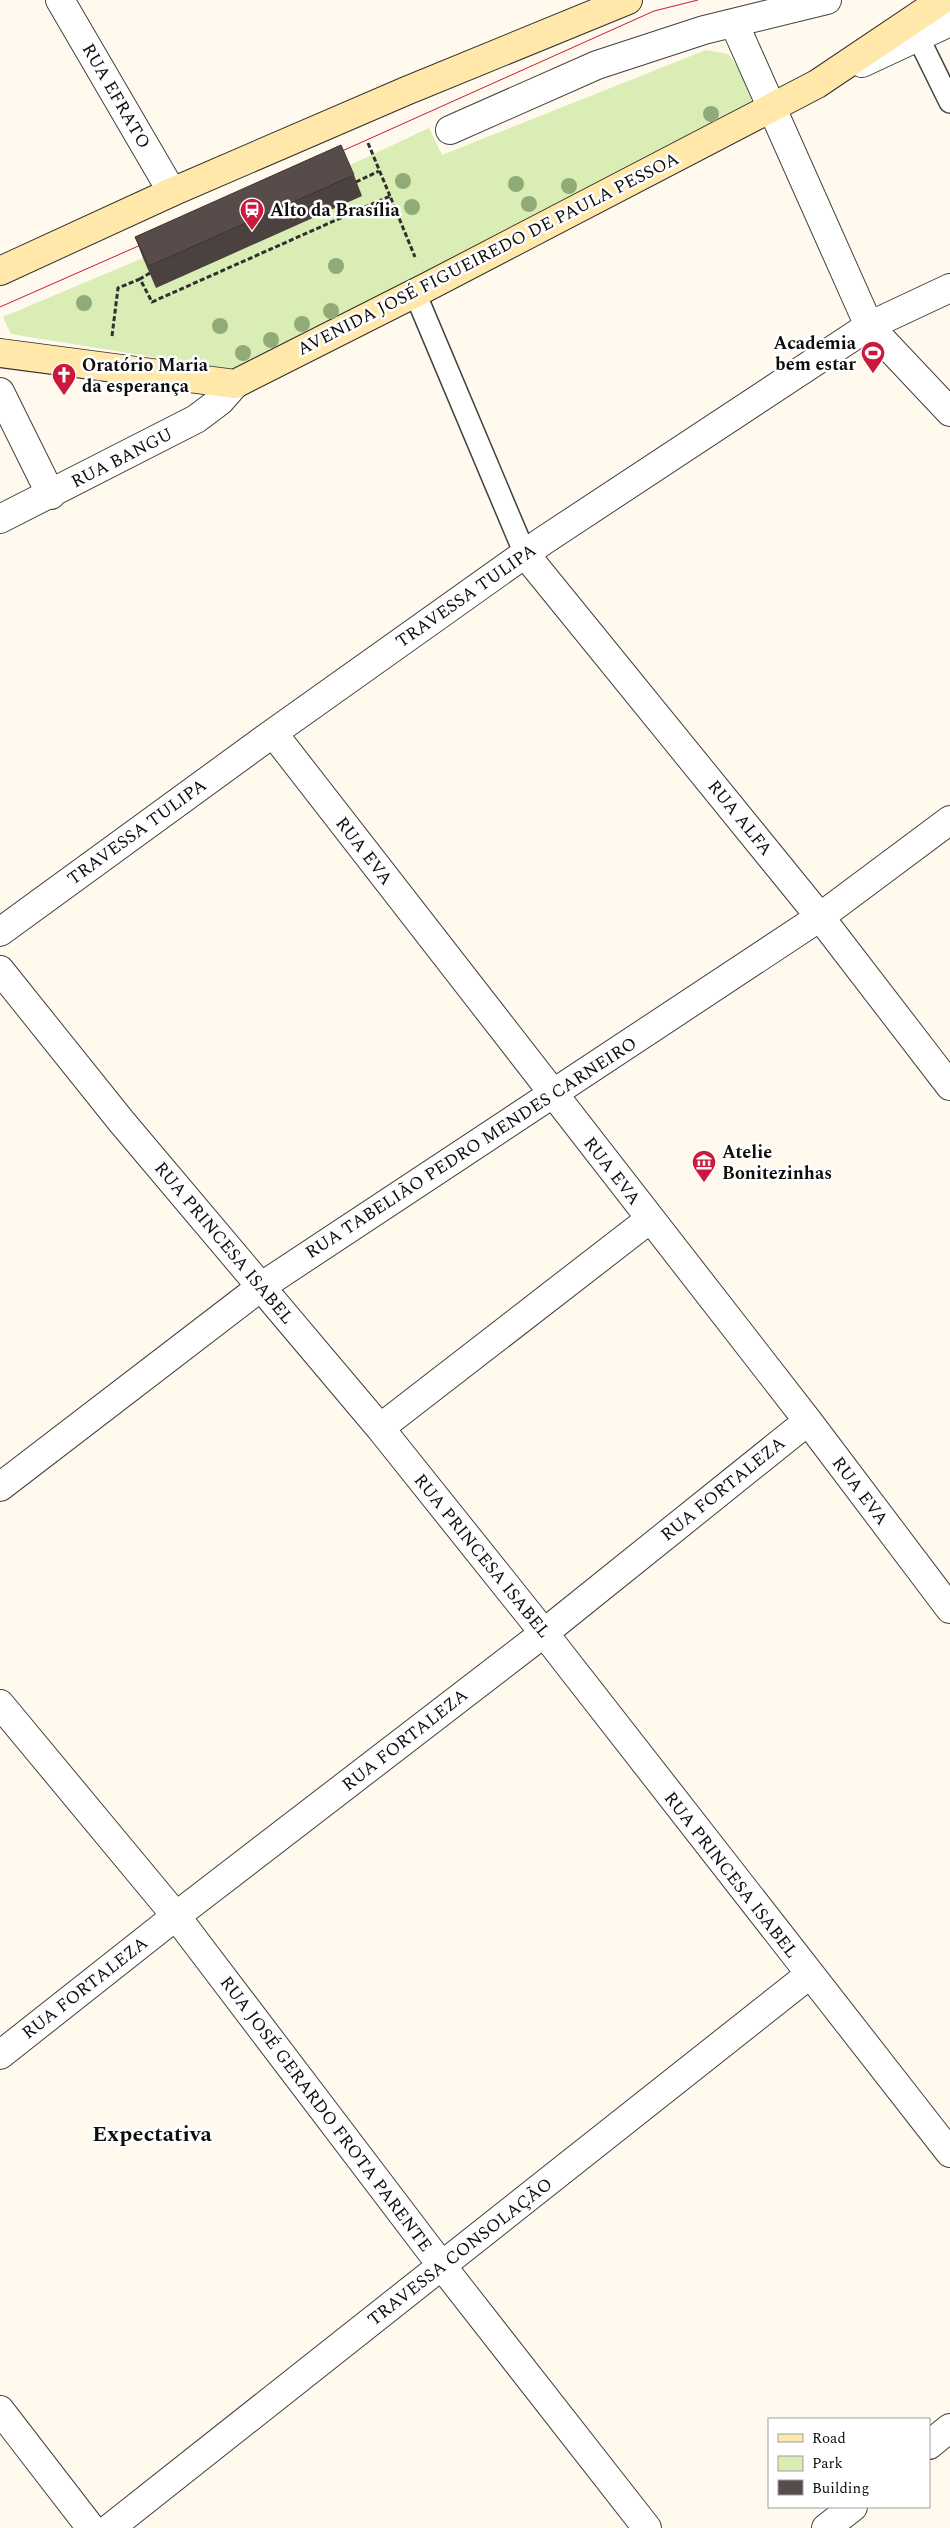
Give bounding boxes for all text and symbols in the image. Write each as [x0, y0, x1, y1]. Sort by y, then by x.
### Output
street label: RUA EFRATO [75, 38, 157, 154]
street label: AVENIDA JOSÉ FIGUEIREDO DE PAULA PESSOA [292, 145, 684, 363]
station icon: Alto da Brasília [239, 197, 265, 231]
place label: Alto da Brasília [270, 197, 401, 224]
place label: Academia bem estar [774, 330, 857, 378]
sports icon: Academia bem estar [860, 340, 886, 374]
place label: Oratório Maria da esperança [82, 352, 209, 400]
church icon: Oratório Maria da esperança [51, 362, 77, 396]
street label: RUA BANGU [66, 421, 178, 495]
street label: TRAVESSA TULIPA [390, 537, 542, 655]
street label: TRAVESSA TULIPA [62, 772, 212, 892]
street label: RUA ALFA [701, 774, 779, 862]
street label: RUA EVA [329, 811, 399, 891]
street label: RUA TABELIÃO PEDRO MENDES CARNEIRO [300, 1030, 642, 1266]
street label: RUA EVA [577, 1131, 647, 1211]
place label: Atelie Bonitezinhas [722, 1139, 832, 1187]
museum icon: Atelie Bonitezinhas [691, 1149, 717, 1183]
street label: RUA PRINCESA ISABEL [148, 1156, 300, 1330]
street label: RUA FORTALEZA [655, 1430, 791, 1548]
street label: RUA EVA [825, 1451, 895, 1531]
street label: RUA PRINCESA ISABEL [407, 1468, 557, 1644]
street label: RUA FORTALEZA [336, 1682, 474, 1798]
street label: RUA PRINCESA ISABEL [657, 1786, 805, 1964]
street label: RUA FORTALEZA [16, 1930, 154, 2046]
street label: RUA JOSÉ GERARDO FROTA PARENTE [213, 1970, 439, 2258]
district label: Expectativa [92, 2118, 213, 2151]
street label: TRAVESSA CONSOLAÇÃO [362, 2171, 558, 2333]
legend [768, 2418, 930, 2508]
text: Road [812, 2427, 846, 2450]
text: Park [812, 2452, 843, 2475]
text: Building [812, 2477, 869, 2500]

